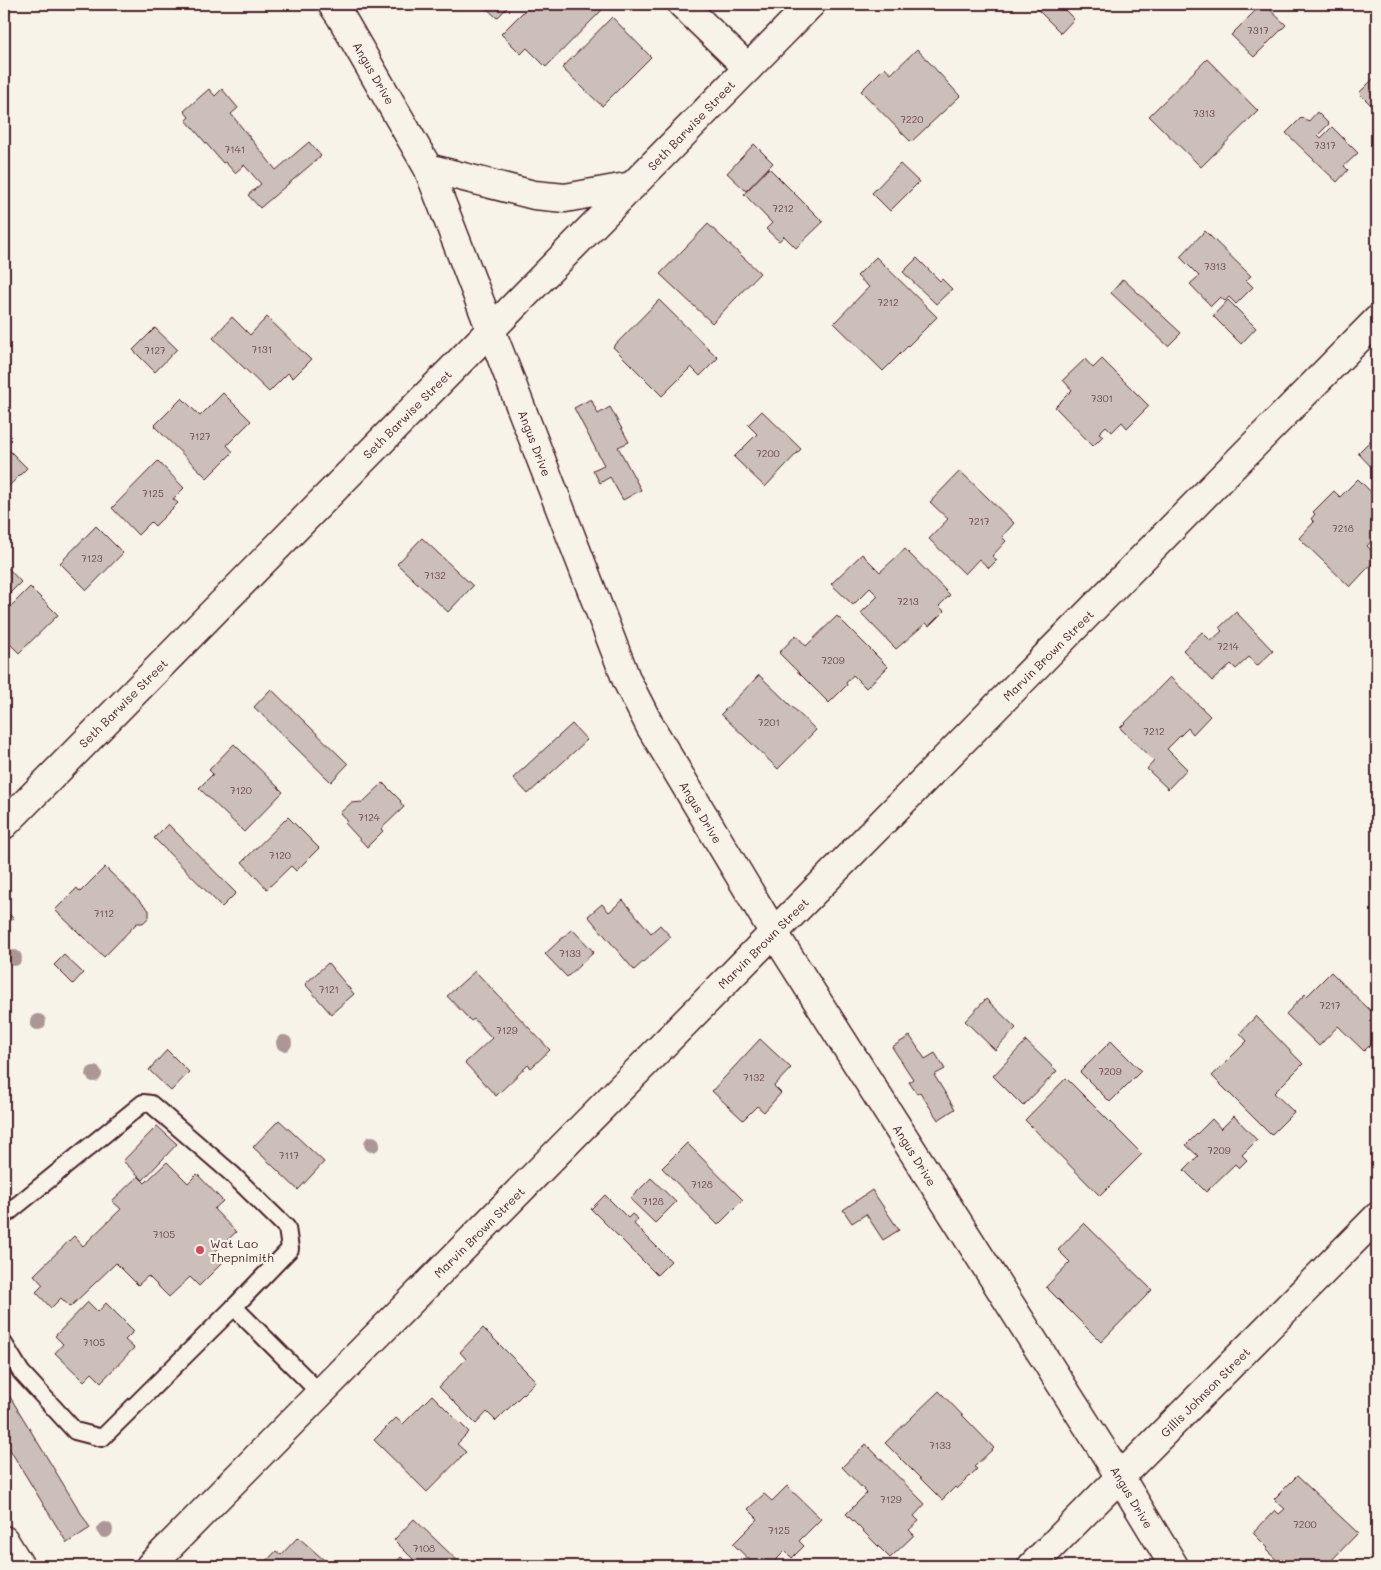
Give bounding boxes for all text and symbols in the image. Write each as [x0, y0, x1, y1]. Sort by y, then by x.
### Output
house number: 7317 [1247, 23, 1269, 37]
street label: Angus Drive [350, 39, 398, 107]
street label: Seth Barwise Street [644, 77, 738, 173]
house number: 7313 [1193, 106, 1215, 120]
house number: 7220 [901, 112, 923, 126]
house number: 7317 [1314, 138, 1336, 152]
house number: 7141 [225, 142, 245, 156]
house number: 7212 [772, 201, 794, 215]
house number: 7313 [1204, 259, 1226, 273]
house number: 7212 [877, 295, 899, 309]
house number: 7131 [252, 342, 272, 356]
house number: 7127 [144, 343, 166, 357]
street label: Seth Barwise Street [359, 366, 455, 462]
house number: 7301 [1091, 391, 1113, 405]
street label: Angus Drive [515, 408, 555, 478]
house number: 7127 [189, 429, 211, 443]
house number: 7200 [756, 446, 780, 460]
house number: 7125 [142, 486, 164, 500]
house number: 7217 [968, 514, 990, 528]
house number: 7218 [1332, 521, 1354, 535]
house number: 7123 [81, 551, 103, 565]
house number: 7132 [424, 568, 446, 582]
house number: 7213 [897, 594, 919, 608]
street label: Marvin Brown Street [999, 606, 1097, 704]
house number: 7214 [1217, 639, 1239, 653]
house number: 7209 [821, 653, 845, 667]
street label: Seth Barwise Street [75, 655, 171, 751]
house number: 7201 [758, 715, 780, 729]
house number: 7212 [1143, 724, 1165, 738]
street label: Angus Drive [676, 778, 726, 846]
house number: 7120 [230, 783, 252, 797]
house number: 7124 [358, 810, 380, 824]
house number: 7120 [269, 848, 291, 862]
street label: Marvin Brown Street [714, 894, 812, 992]
house number: 7112 [94, 906, 114, 920]
house number: 7133 [559, 946, 581, 960]
house number: 7121 [319, 982, 339, 996]
house number: 7217 [1319, 998, 1341, 1012]
house number: 7129 [496, 1023, 518, 1037]
house number: 7209 [1098, 1064, 1122, 1078]
house number: 7132 [743, 1070, 765, 1084]
street label: Angus Drive [890, 1121, 940, 1189]
house number: 7209 [1207, 1143, 1231, 1157]
house number: 7117 [279, 1148, 299, 1162]
house number: 7128 [691, 1177, 713, 1191]
street label: Marvin Brown Street [430, 1183, 528, 1281]
house number: 7128 [642, 1194, 664, 1208]
house number: 7105 [153, 1227, 175, 1241]
place label: Wat Lao Thepnimith [210, 1235, 274, 1265]
marker: Wat Lao Thepnimith [194, 1244, 206, 1256]
house number: 7105 [83, 1335, 105, 1349]
street label: Gillis Johnson Street [1157, 1344, 1253, 1440]
house number: 7133 [929, 1438, 951, 1452]
street label: Angus Drive [1107, 1463, 1157, 1531]
house number: 7129 [880, 1492, 902, 1506]
house number: 7200 [1293, 1517, 1317, 1531]
house number: 7125 [768, 1523, 790, 1537]
house number: 7108 [413, 1541, 435, 1555]

